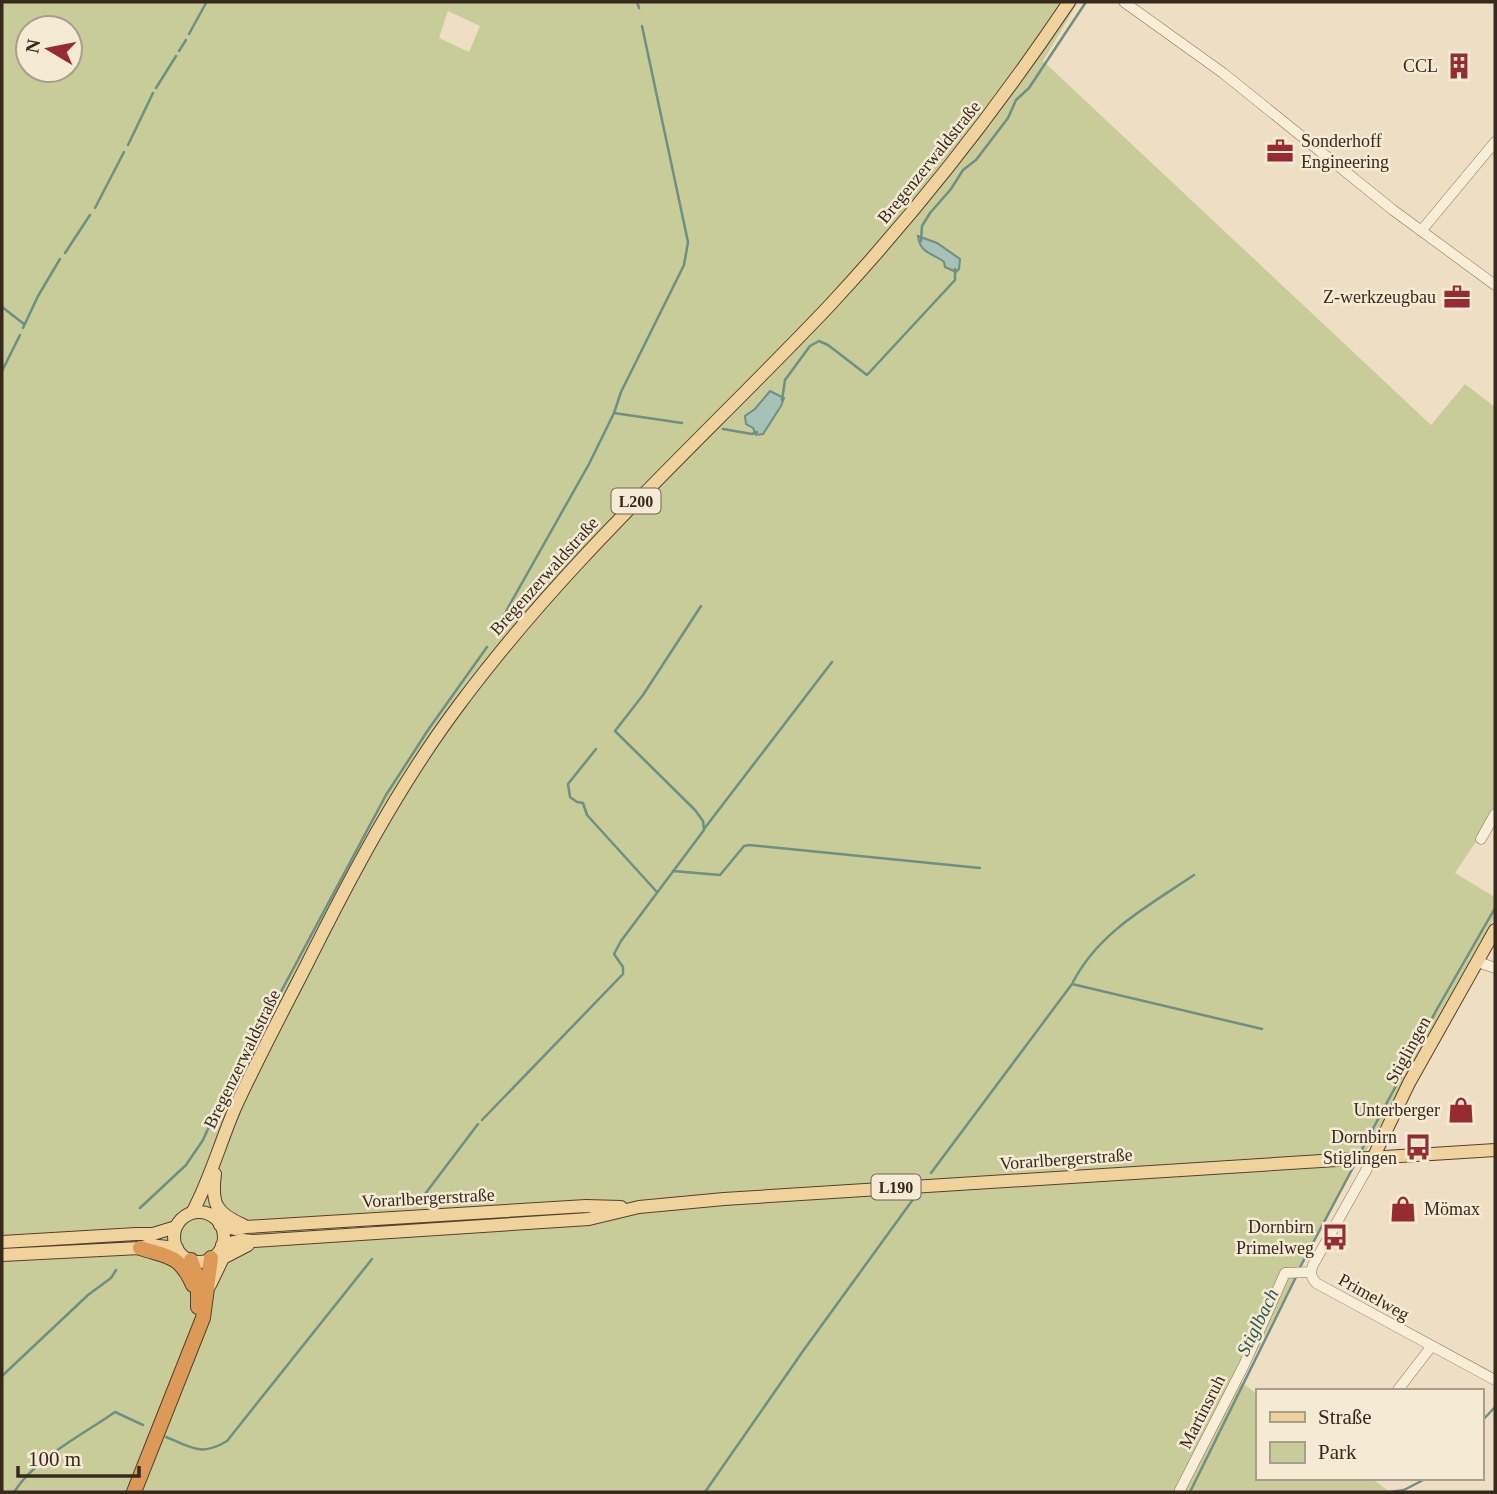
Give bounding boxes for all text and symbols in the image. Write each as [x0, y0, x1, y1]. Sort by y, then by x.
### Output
north arrow [14, 14, 84, 84]
text: N [21, 37, 44, 55]
building icon: CCL [1444, 51, 1474, 81]
place label: CCL [1403, 56, 1438, 76]
street label: Bregenzerwaldstraße [873, 97, 985, 227]
place label: Sonderhoff Engineering [1301, 131, 1389, 172]
office icon: Sonderhoff Engineering [1265, 136, 1295, 166]
office icon: Z-werkzeugbau [1442, 282, 1472, 312]
place label: Z-werkzeugbau [1323, 287, 1436, 307]
road number: L200 [612, 488, 660, 514]
street label: Bregenzerwaldstraße [486, 513, 602, 639]
street label: Bregenzerwaldstraße [200, 986, 284, 1132]
street label: Stiglingen [1381, 1013, 1435, 1087]
shop icon: Unterberger [1446, 1095, 1476, 1125]
place label: Unterberger [1353, 1100, 1440, 1120]
place label: Dornbirn Stiglingen [1323, 1127, 1397, 1168]
bus stop icon: Dornbirn Stiglingen [1403, 1132, 1433, 1162]
street label: Vorarlbergerstraße [999, 1144, 1133, 1174]
road number: L190 [872, 1175, 920, 1200]
street label: Vorarlbergerstraße [361, 1185, 495, 1211]
shop icon: Mömax [1388, 1194, 1418, 1224]
place label: Mömax [1424, 1199, 1480, 1219]
place label: Dornbirn Primelweg [1236, 1217, 1314, 1258]
bus stop icon: Dornbirn Primelweg [1320, 1222, 1350, 1252]
street label: Primelweg [1335, 1269, 1413, 1325]
water label: Stiglbach [1232, 1285, 1283, 1359]
street label: Martinsruh [1175, 1372, 1229, 1452]
legend [1256, 1389, 1483, 1480]
text: Straße [1318, 1405, 1372, 1429]
scale bar [18, 1434, 138, 1478]
text: Park [1318, 1440, 1357, 1464]
text: 100 m [28, 1447, 81, 1471]

